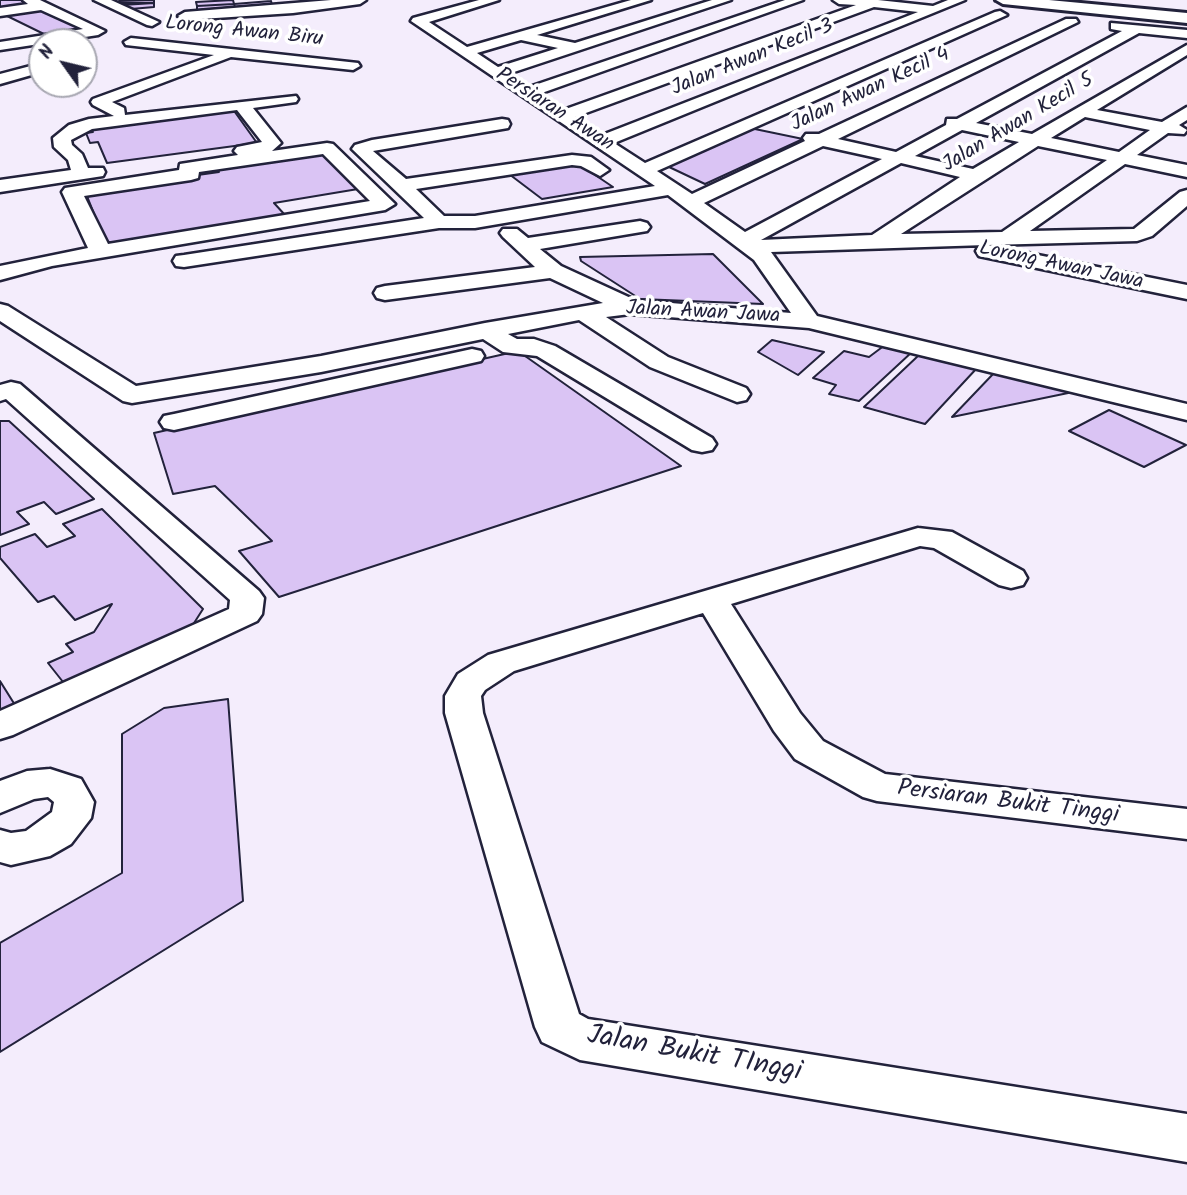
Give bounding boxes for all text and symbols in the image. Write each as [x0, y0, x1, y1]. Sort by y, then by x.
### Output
street label: Lorong Awan Biru [164, 12, 324, 54]
street label: Jalan Awan Kecil 3 [668, 15, 838, 103]
north arrow [28, 28, 98, 98]
text: N [31, 39, 63, 66]
street label: Jalan Awan Kecil 4 [788, 43, 954, 139]
street label: Persiaran Awan [490, 63, 618, 159]
street label: Jalan Awan Kecil 5 [939, 69, 1099, 179]
street label: Lorong Awan Jawa [977, 237, 1145, 297]
street label: Jalan Awan Jawa [625, 297, 781, 331]
street label: Persiaran Bukit Tinggi [896, 776, 1120, 832]
street label: Jalan Bukit TInggi [584, 1021, 804, 1091]

